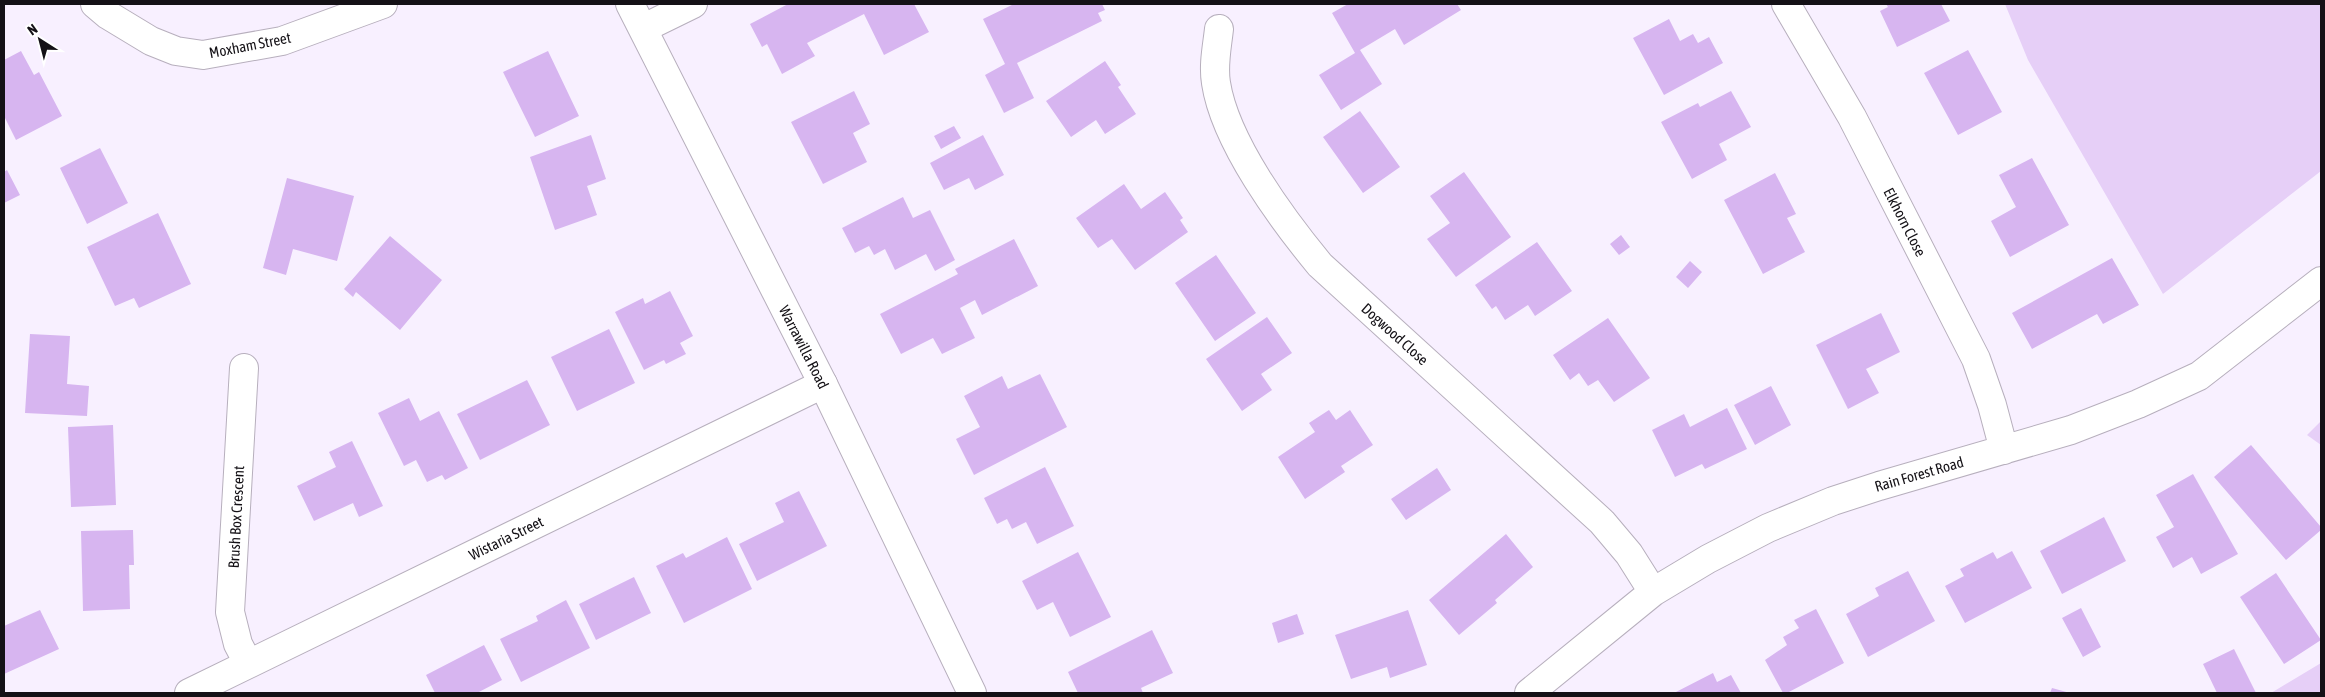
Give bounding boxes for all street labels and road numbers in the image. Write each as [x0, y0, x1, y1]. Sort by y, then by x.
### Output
street label: Moxham Street [208, 29, 292, 61]
street label: Elkhorn Close [1880, 185, 1930, 259]
street label: Dogwood Close [1358, 300, 1432, 368]
street label: Warrawilla Road [776, 303, 832, 391]
street label: Rain Forest Road [1873, 453, 1965, 495]
street label: Brush Box Crescent [225, 465, 247, 569]
street label: Wistaria Street [466, 513, 546, 563]

